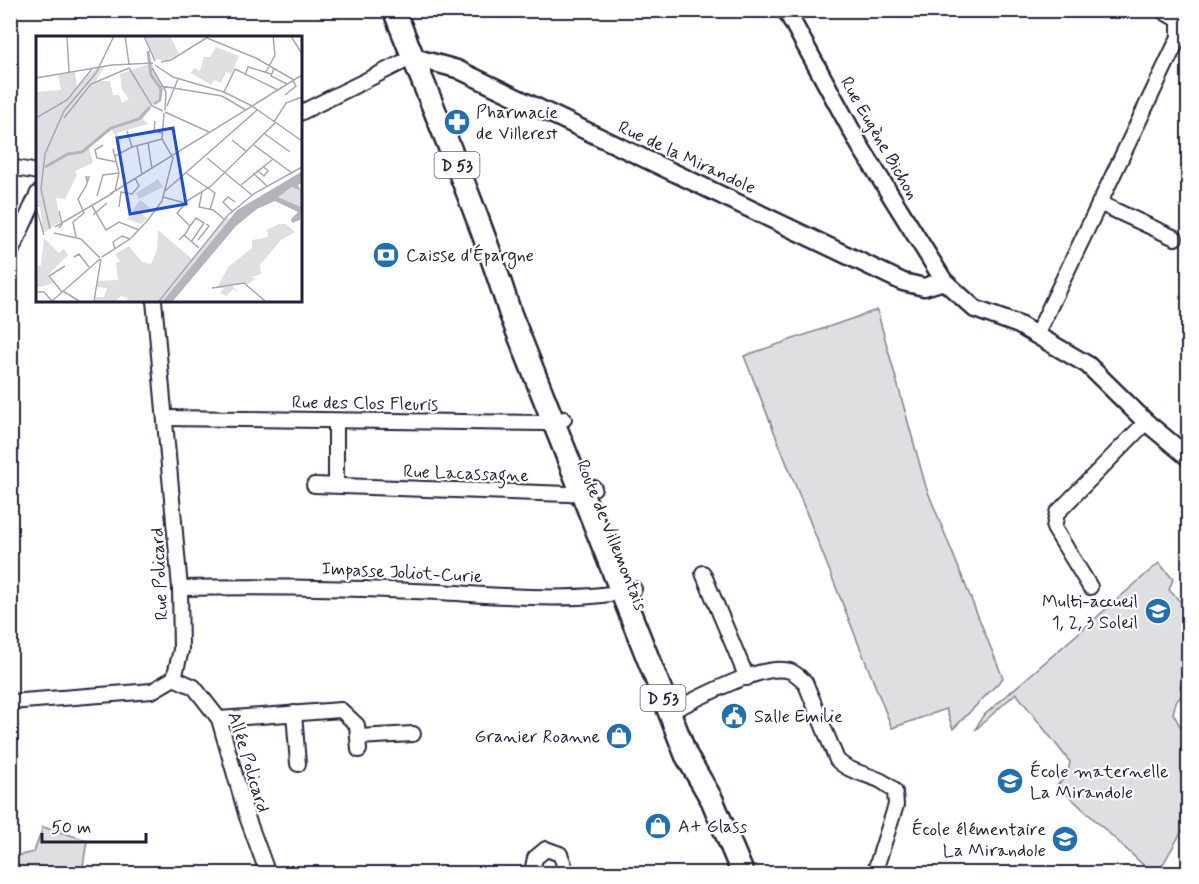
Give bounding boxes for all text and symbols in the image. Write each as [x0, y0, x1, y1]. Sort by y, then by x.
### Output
inset map [36, 36, 302, 302]
street label: Rue Eugène Bichon [834, 73, 924, 204]
place label: Pharmacie de Villerest [476, 101, 558, 146]
pharmacy icon: Pharmacie de Villerest [442, 107, 472, 137]
street label: Rue de la Mirandole [614, 116, 759, 200]
road number: D 53 [434, 152, 480, 178]
bank icon: Caisse d'Épargne [371, 240, 401, 270]
place label: Caisse d'Épargne [406, 244, 534, 269]
street label: Rue des Clos Fleuris [291, 391, 438, 417]
street label: Route de Villemontais [570, 456, 652, 614]
street label: Rue Lacassagne [403, 460, 529, 490]
street label: Rue Policard [146, 527, 174, 621]
street label: Impasse Joliot-Curie [321, 557, 483, 589]
place label: Multi-accueil 1, 2, 3 Soleil [1042, 590, 1138, 635]
school or university icon: Multi-accueil 1, 2, 3 Soleil [1143, 596, 1173, 626]
road number: D 53 [640, 685, 686, 711]
public building icon: Salle Emilie [719, 701, 749, 731]
place label: Salle Emilie [754, 705, 843, 729]
street label: Allée Policard [221, 709, 275, 816]
shop icon: Granier Roanne [604, 721, 634, 751]
place label: Granier Roanne [475, 725, 600, 749]
place label: École maternelle La Mirandole [1030, 760, 1169, 805]
school or university icon: École maternelle La Mirandole [995, 766, 1025, 796]
scale bar [42, 806, 146, 844]
shop icon: A+ Glass [643, 811, 673, 841]
place label: A+ Glass [678, 815, 747, 839]
text: 50 m [51, 816, 91, 840]
place label: École élémentaire La Mirandole [912, 818, 1046, 863]
school or university icon: École élémentaire La Mirandole [1050, 824, 1080, 854]

